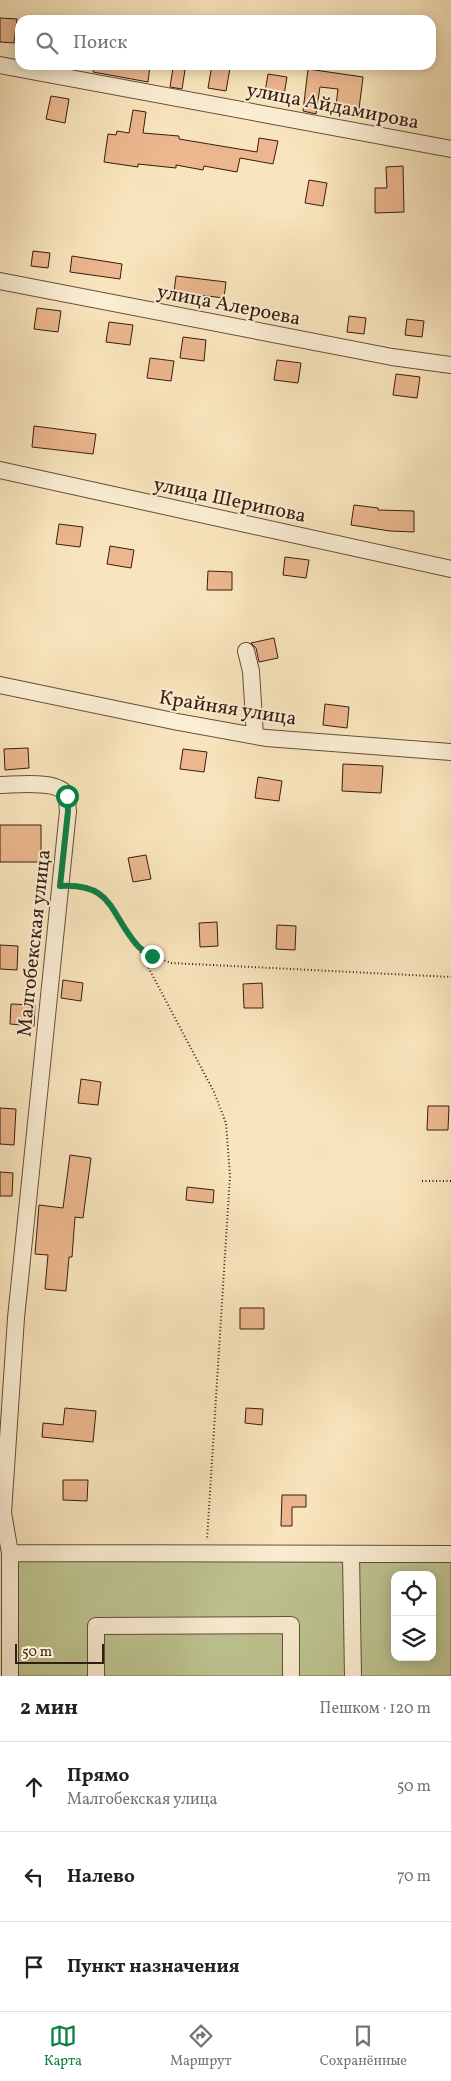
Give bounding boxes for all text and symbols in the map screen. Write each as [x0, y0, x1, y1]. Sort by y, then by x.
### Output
search box [15, 15, 436, 70]
icon: search [33, 29, 61, 57]
text: Поиск [73, 30, 127, 56]
street label: улица Айдамирова [244, 76, 421, 137]
street label: улица Алероева [154, 278, 303, 334]
street label: улица Шерипова [151, 471, 309, 531]
street label: Крайняя улица [157, 684, 299, 734]
route start [56, 785, 79, 808]
street label: Малгобекская улица [11, 848, 59, 1038]
route end [141, 945, 164, 968]
map controls [391, 1571, 436, 1661]
button: locate [391, 1571, 436, 1616]
button: layers [391, 1616, 436, 1661]
scale bar [15, 1641, 104, 1664]
text: 50 m [22, 1643, 52, 1662]
text: 2 мин [20, 1694, 78, 1723]
text: Пешком · 120 m [320, 1698, 431, 1720]
text: Прямо [67, 1763, 129, 1789]
icon: ahead [20, 1773, 48, 1801]
text: 50 m [397, 1776, 431, 1798]
text: Малгобекская улица [67, 1789, 218, 1811]
icon: left [20, 1863, 48, 1891]
text: Налево [67, 1864, 135, 1890]
text: 70 m [397, 1866, 431, 1888]
icon: arrive [20, 1953, 48, 1981]
text: Пункт назначения [67, 1954, 240, 1980]
tab: Карта [44, 2022, 82, 2071]
tab: Маршрут [170, 2022, 232, 2071]
tab: Сохранённые [320, 2022, 407, 2071]

